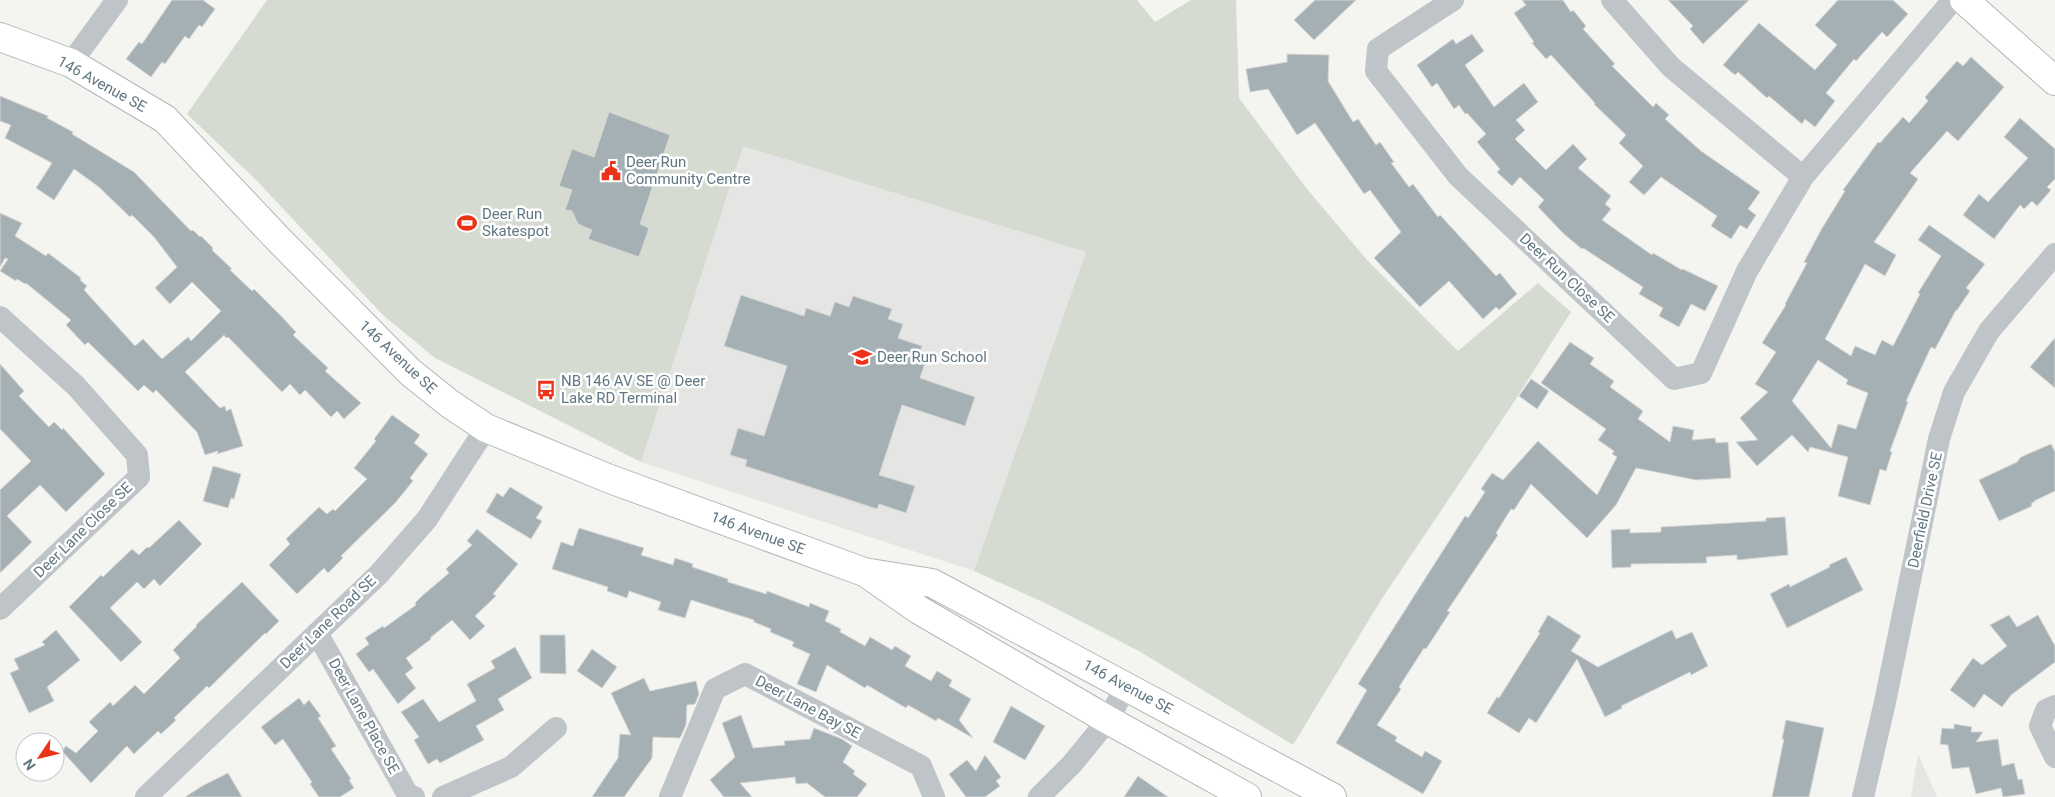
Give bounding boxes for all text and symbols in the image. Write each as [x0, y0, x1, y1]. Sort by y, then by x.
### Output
street label: 146 Avenue SE [54, 52, 150, 116]
place label: Deer Run Community Centre [626, 153, 750, 188]
public building icon: Deer Run Community Centre [600, 160, 622, 182]
place label: Deer Run Skatespot [482, 205, 549, 240]
sports icon: Deer Run Skatespot [456, 212, 478, 234]
street label: Deer Run Close SE [1516, 230, 1618, 327]
street label: 146 Avenue SE [356, 317, 441, 398]
school or university icon: Deer Run School [851, 346, 873, 368]
place label: Deer Run School [877, 348, 987, 366]
place label: NB 146 AV SE @ Deer Lake RD Terminal [561, 372, 705, 407]
bus stop icon: NB 146 AV SE @ Deer Lake RD Terminal [535, 379, 557, 401]
street label: Deerfield Drive SE [1904, 450, 1946, 569]
street label: Deer Lane Close SE [30, 478, 136, 581]
street label: 146 Avenue SE [708, 508, 808, 559]
street label: Deer Lane Road SE [276, 571, 380, 672]
street label: Deer Lane Place SE [325, 655, 403, 777]
street label: 146 Avenue SE [1080, 656, 1176, 718]
street label: Deer Lane Bay SE [752, 672, 864, 742]
north arrow [15, 732, 65, 782]
text: N [20, 756, 39, 773]

